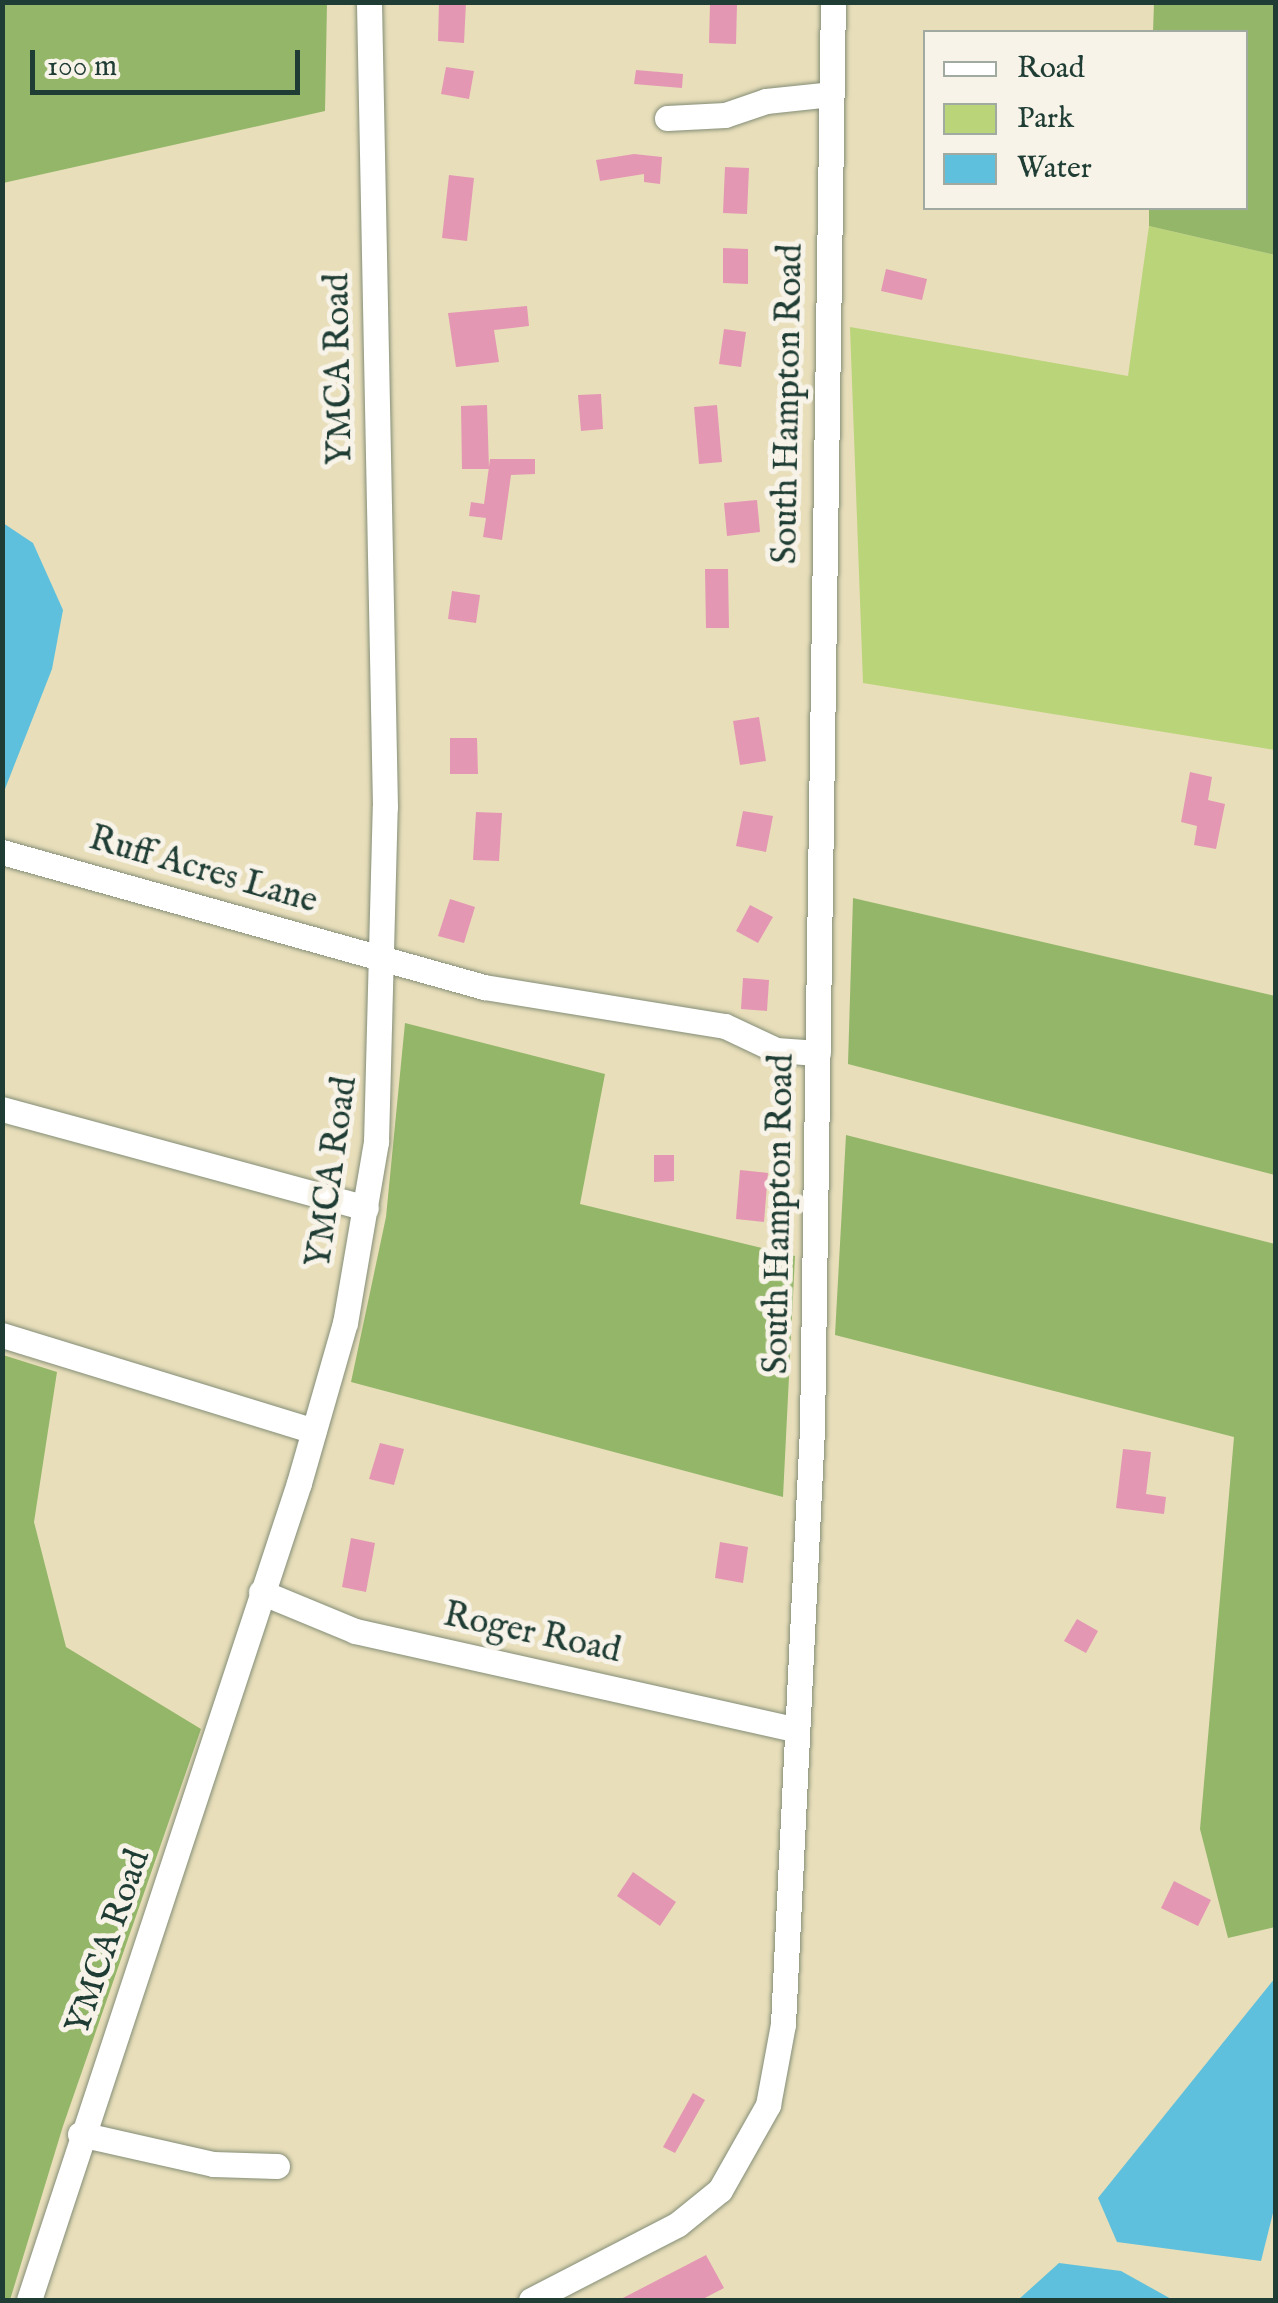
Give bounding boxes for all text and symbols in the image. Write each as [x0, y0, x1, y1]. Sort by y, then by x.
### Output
scale bar [35, 30, 305, 92]
legend [923, 30, 1248, 210]
text: 100 m [47, 48, 117, 86]
text: Road [1017, 50, 1085, 88]
text: Park [1017, 100, 1074, 138]
text: Water [1017, 150, 1092, 188]
street label: South Hampton Road [765, 243, 813, 565]
street label: YMCA Road [317, 273, 363, 465]
street label: Ruff Acres Lane [84, 818, 322, 924]
street label: South Hampton Road [756, 1053, 804, 1375]
street label: YMCA Road [299, 1074, 367, 1270]
street label: Roger Road [440, 1595, 624, 1673]
street label: YMCA Road [58, 1844, 160, 2040]

